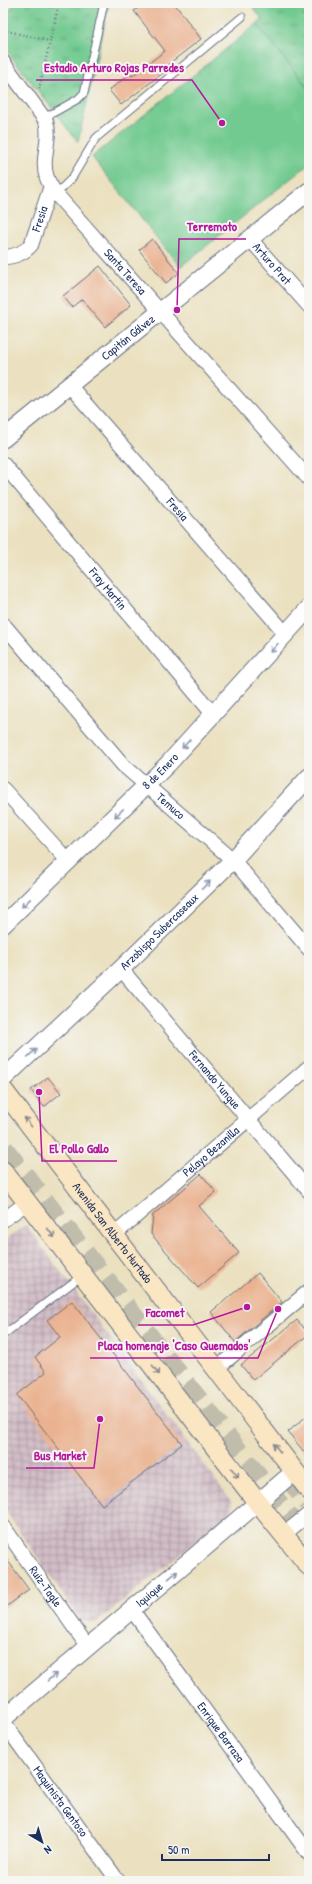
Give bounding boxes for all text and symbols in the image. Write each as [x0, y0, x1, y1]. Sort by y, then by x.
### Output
callout: Estadio Arturo Rojas Parredes [36, 55, 192, 80]
text: Estadio Arturo Rojas Parredes [44, 58, 184, 76]
street label: Fresia [27, 203, 52, 235]
callout: Terremoto [179, 214, 246, 239]
text: Terremoto [186, 217, 238, 235]
street label: Arturo Prat [249, 239, 296, 289]
street label: Santa Teresa [100, 245, 151, 298]
street label: Capitán Gálvez [97, 310, 158, 364]
street label: Fresia [162, 493, 193, 525]
street label: Fray Martín [85, 563, 131, 613]
one-way arrow [269, 643, 278, 653]
one-way arrow [182, 739, 191, 749]
street label: 8 de Enero [138, 749, 182, 793]
street label: Temuco [153, 789, 189, 823]
one-way arrow [114, 808, 124, 818]
one-way arrow [201, 880, 211, 890]
street label: Arzobispo Subercaseaux [116, 889, 202, 974]
one-way arrow [20, 899, 31, 908]
street label: Fernando Yungue [185, 1045, 245, 1113]
one-way arrow [27, 1048, 37, 1057]
one-way arrow [23, 1117, 32, 1128]
street label: Pelayo Bezanilla [179, 1122, 243, 1180]
callout: El Pollo Gallo [42, 1136, 117, 1161]
text: El Pollo Gallo [49, 1139, 110, 1157]
street label: Avenida San Alberto Hurtado [69, 1179, 157, 1287]
one-way arrow [47, 1228, 56, 1239]
callout: Facomet [138, 1300, 193, 1325]
text: Facomet [145, 1303, 185, 1321]
callout: Placa homenaje 'Caso Quemados' [90, 1333, 258, 1358]
text: Placa homenaje 'Caso Quemados' [98, 1336, 250, 1354]
one-way arrow [152, 1364, 160, 1375]
one-way arrow [272, 1442, 281, 1453]
callout: Bus Market [26, 1443, 94, 1468]
text: Bus Market [34, 1446, 87, 1464]
one-way arrow [231, 1467, 239, 1478]
street label: Ruiz-Tagle [26, 1562, 66, 1610]
one-way arrow [167, 1570, 178, 1579]
street label: Iquique [132, 1578, 167, 1611]
one-way arrow [47, 1673, 57, 1682]
street label: Enrique Barraza [193, 1698, 249, 1766]
street label: Maquinista Gentoso [29, 1762, 92, 1840]
north arrow [22, 1822, 62, 1862]
scale bar [162, 1836, 269, 1862]
text: 50 m [168, 1841, 189, 1858]
text: N [41, 1843, 55, 1857]

